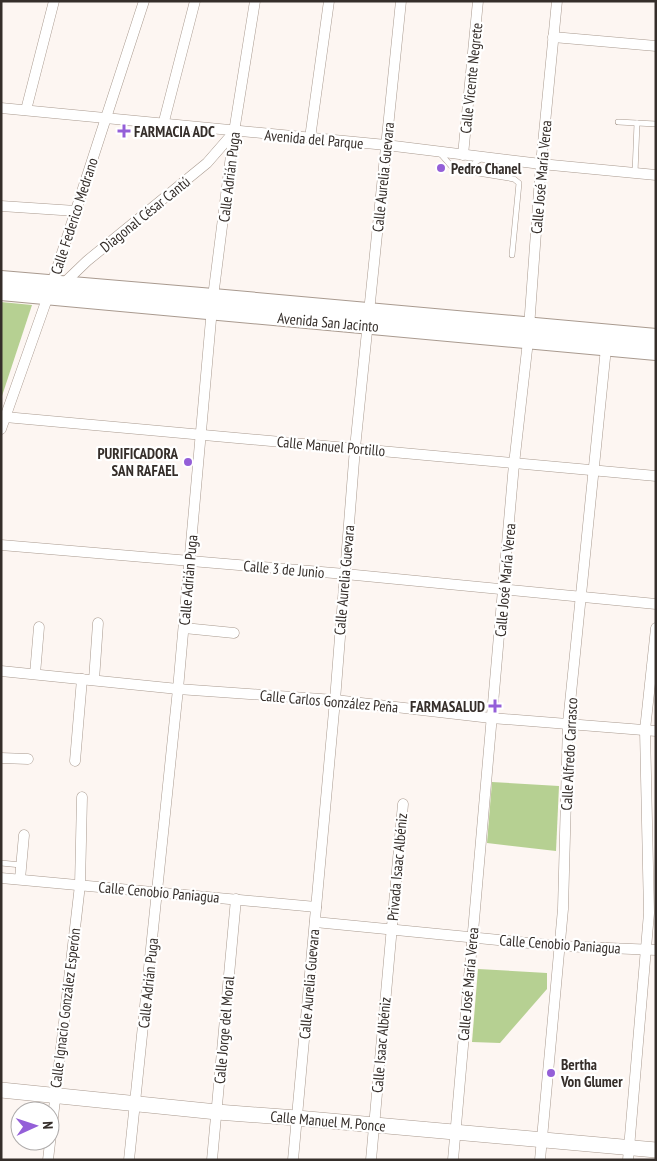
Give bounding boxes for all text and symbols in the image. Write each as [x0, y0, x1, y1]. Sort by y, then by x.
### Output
street label: Calle Vicente Negrete [456, 22, 486, 134]
street label: Calle José María Verea [527, 119, 555, 235]
street label: Calle Aurelia Guevara [368, 121, 398, 233]
place label: FARMACIA ADC [134, 122, 215, 141]
marker: FARMACIA ADC [118, 125, 130, 137]
street label: Avenida del Parque [264, 125, 364, 153]
street label: Calle Adrián Puga [214, 131, 244, 223]
street label: Calle Federico Medrano [46, 155, 102, 277]
place label: Pedro Chanel [451, 159, 522, 178]
marker: Pedro Chanel [435, 162, 447, 174]
street label: Diagonal César Cantú [96, 172, 194, 256]
street label: Avenida San Jacinto [277, 308, 379, 336]
street label: Calle Manuel Portillo [276, 432, 386, 460]
place label: PURIFICADORA SAN RAFAEL [97, 444, 179, 480]
marker: PURIFICADORA SAN RAFAEL [182, 456, 194, 468]
street label: Calle José María Verea [491, 522, 519, 638]
street label: Calle Aurelia Guevara [330, 524, 358, 636]
street label: Calle Adrián Puga [175, 534, 201, 626]
street label: Calle 3 de Junio [243, 556, 325, 582]
street label: Calle Carlos González Peña [259, 685, 399, 717]
place label: FARMASALUD [410, 697, 485, 716]
street label: Calle Alfredo Carrasco [557, 697, 581, 811]
marker: FARMASALUD [489, 700, 501, 712]
street label: Privada Isaac Albéniz [383, 812, 411, 922]
street label: Calle Cenobio Paniagua [98, 877, 220, 907]
street label: Calle José María Verea [454, 926, 482, 1042]
street label: Calle Ignacio González Esperón [46, 927, 84, 1089]
street label: Calle Aurelia Guevara [295, 928, 323, 1040]
street label: Calle Cenobio Paniagua [499, 930, 621, 958]
street label: Calle Adrián Puga [134, 937, 162, 1029]
street label: Calle Jorge del Moral [210, 975, 238, 1085]
street label: Calle Isaac Albéniz [367, 996, 395, 1094]
place label: Bertha Von Glumer [560, 1055, 623, 1091]
marker: Bertha Von Glumer [545, 1067, 557, 1079]
north arrow [10, 1101, 60, 1151]
street label: Calle Manuel M. Ponce [270, 1106, 386, 1136]
text: N [39, 1121, 57, 1130]

